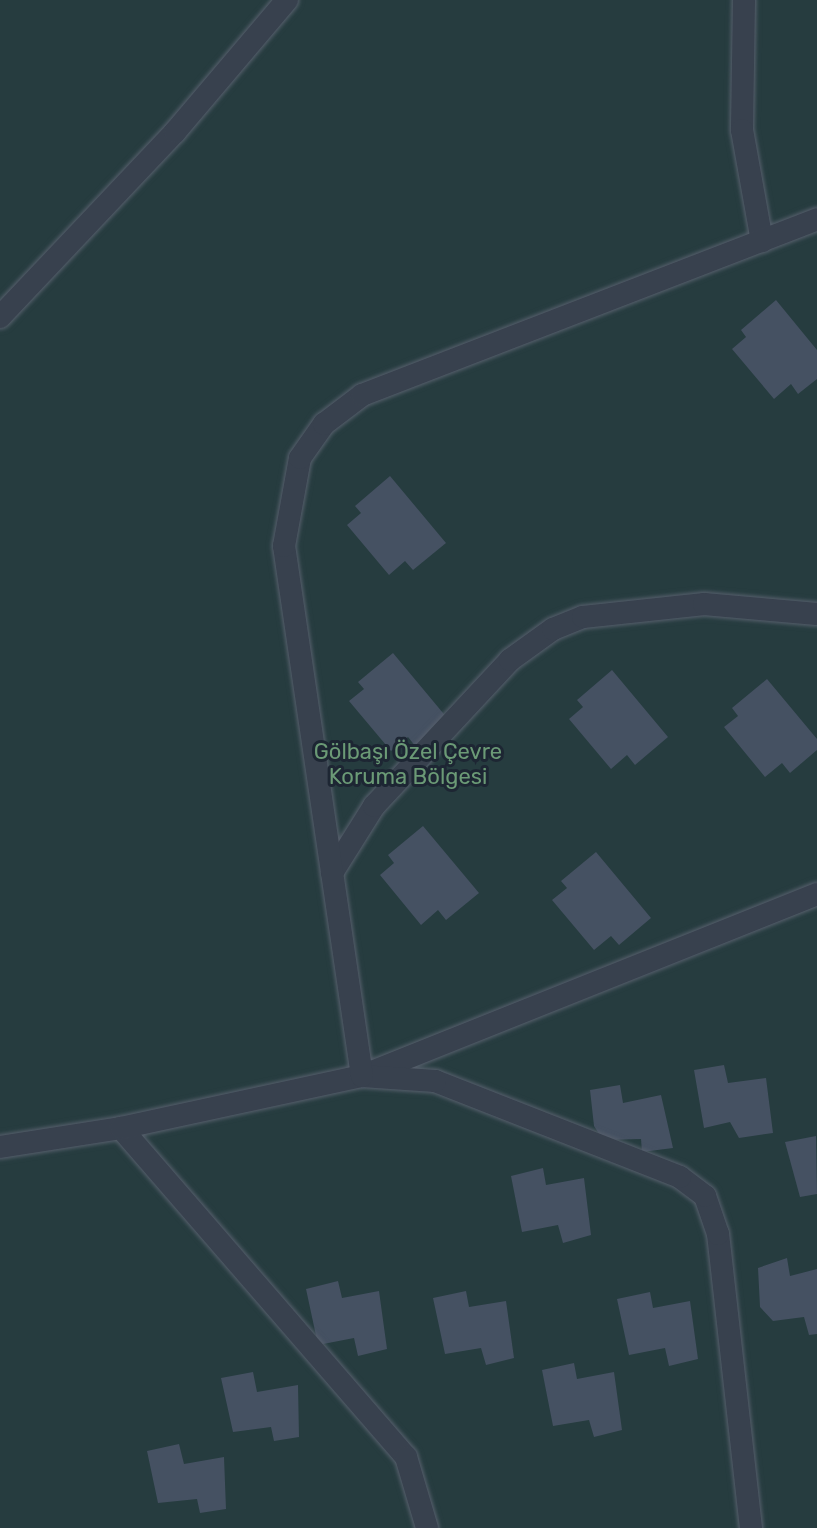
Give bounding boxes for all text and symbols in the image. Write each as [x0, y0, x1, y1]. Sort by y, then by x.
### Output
park label: Gölbaşı Özel Çevre Koruma Bölgesi [314, 738, 502, 790]

